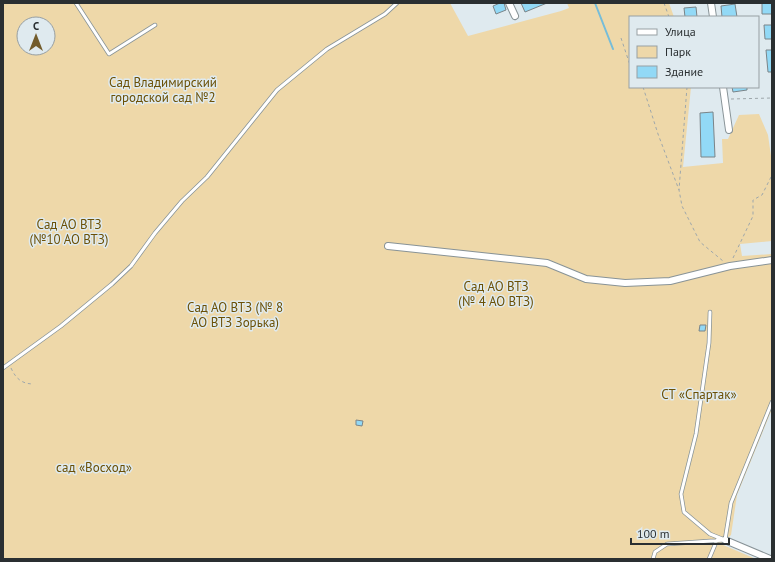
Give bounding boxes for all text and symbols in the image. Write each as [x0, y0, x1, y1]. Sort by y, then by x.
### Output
north arrow [16, 16, 56, 56]
legend [629, 16, 759, 88]
text: С [33, 19, 39, 33]
text: Улица [665, 24, 696, 39]
text: Парк [665, 44, 691, 59]
text: Здание [665, 64, 703, 79]
park label: Сад Владимирский городской сад №2 [109, 74, 217, 106]
park label: Сад АО ВТЗ (№10 АО ВТЗ) [30, 216, 108, 248]
park label: Сад АО ВТЗ (№ 4 АО ВТЗ) [458, 278, 534, 310]
park label: Сад АО ВТЗ (№ 8 АО ВТЗ Зорька) [187, 299, 283, 331]
park label: СТ «Спартак» [661, 386, 737, 403]
park label: сад «Восход» [56, 459, 132, 476]
scale bar [631, 520, 729, 546]
text: 100 m [637, 526, 670, 541]

